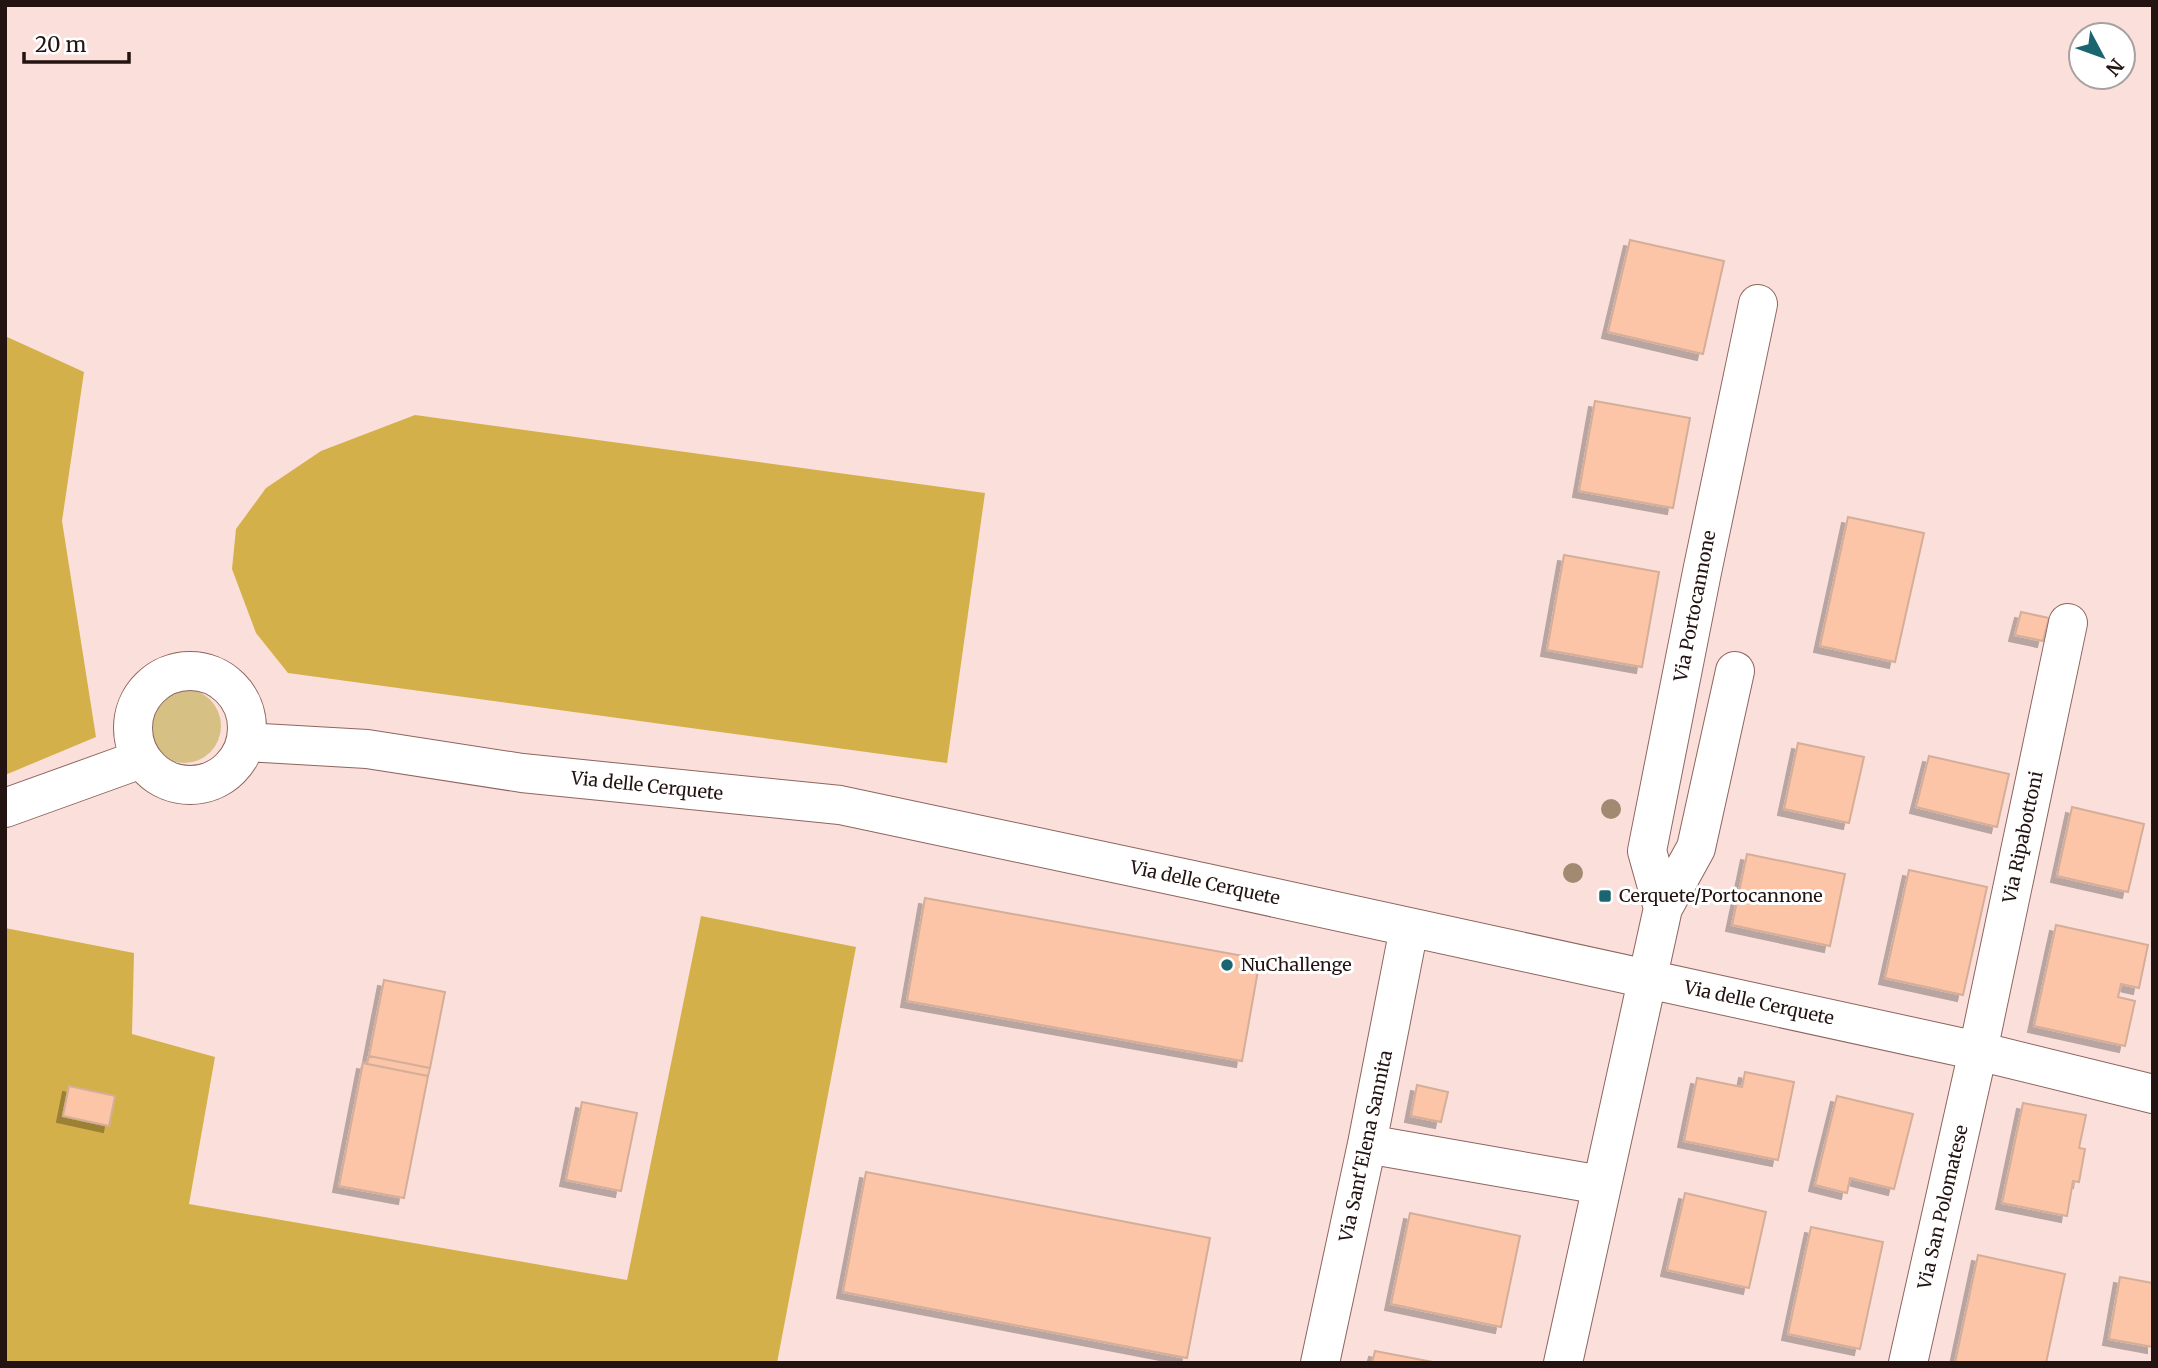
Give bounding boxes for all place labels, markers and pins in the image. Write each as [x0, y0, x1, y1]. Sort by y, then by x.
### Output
place label: Cerquete/Portocannone [1619, 884, 1823, 907]
marker: Cerquete/Portocannone [1597, 888, 1613, 904]
place label: NuChallenge [1241, 953, 1352, 976]
marker: NuChallenge [1219, 957, 1235, 973]

